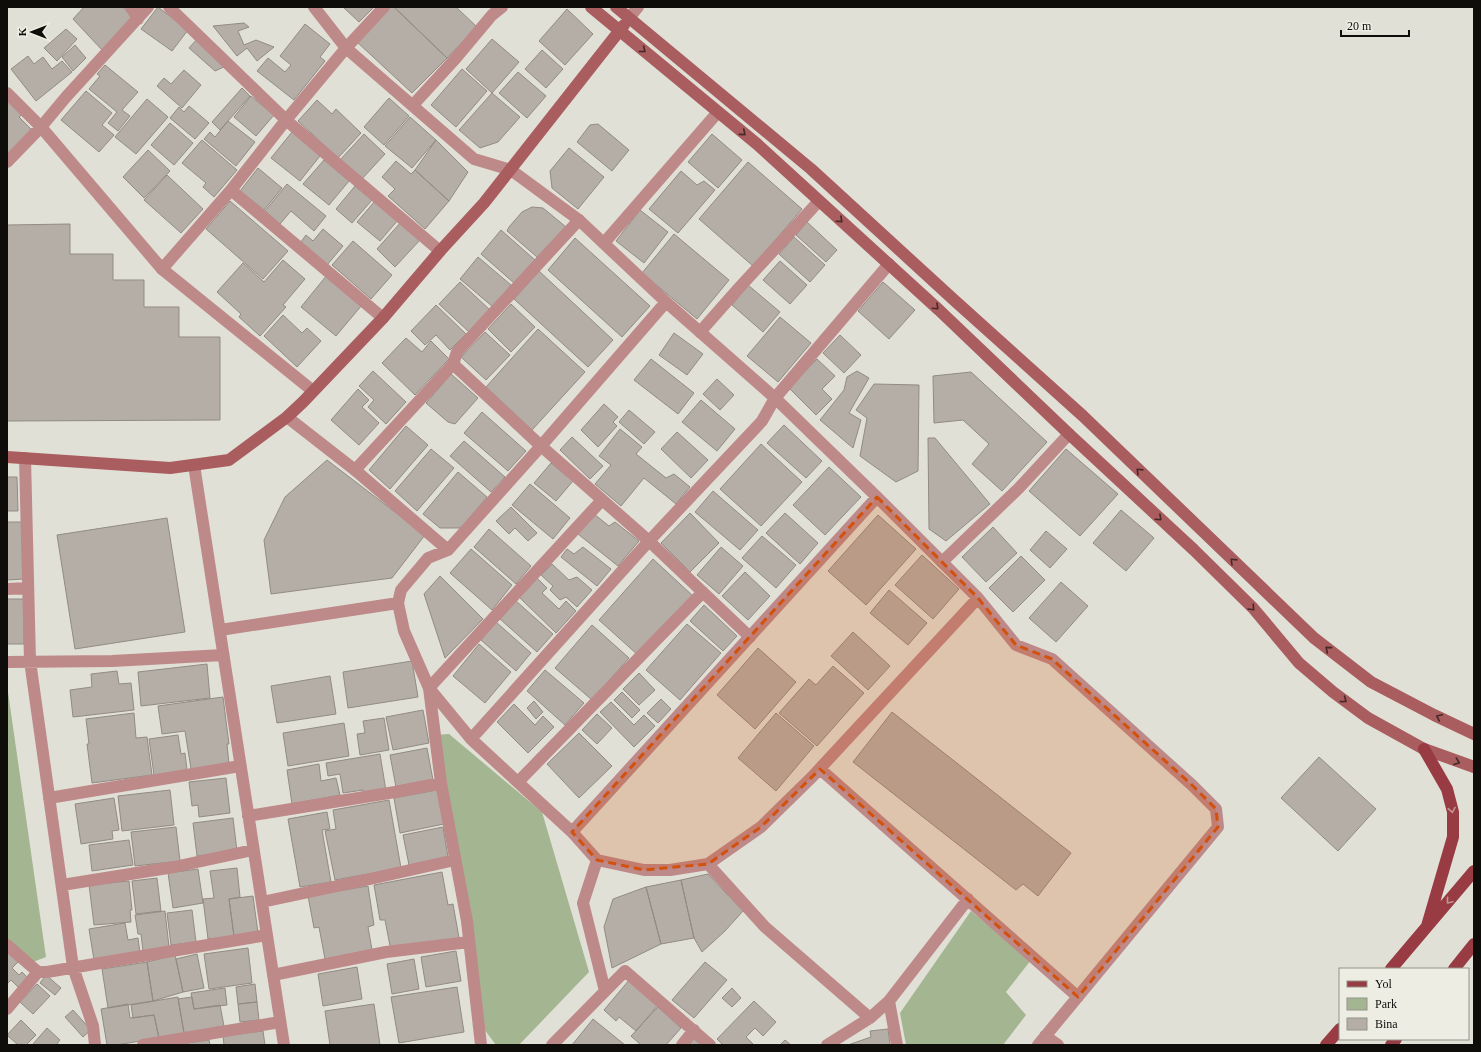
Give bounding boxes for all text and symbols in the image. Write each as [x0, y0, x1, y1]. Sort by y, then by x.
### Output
north arrow [12, 12, 52, 52]
scale bar [1341, 12, 1409, 38]
text: 20 m [1347, 19, 1372, 33]
text: K [16, 27, 28, 36]
one-way arrow [638, 46, 645, 53]
one-way arrow [738, 128, 746, 135]
one-way arrow [835, 215, 843, 222]
one-way arrow [931, 302, 939, 310]
one-way arrow [1136, 468, 1144, 476]
one-way arrow [1154, 513, 1162, 520]
one-way arrow [1230, 558, 1238, 566]
one-way arrow [1248, 603, 1255, 611]
one-way arrow [1326, 647, 1333, 654]
one-way arrow [1339, 695, 1346, 702]
one-way arrow [1435, 714, 1443, 722]
one-way arrow [1454, 757, 1461, 765]
one-way arrow [1447, 806, 1456, 813]
one-way arrow [1446, 896, 1453, 904]
legend [1339, 968, 1469, 1040]
text: Yol [1375, 977, 1392, 991]
text: Park [1375, 997, 1397, 1011]
text: Bina [1375, 1017, 1398, 1031]

